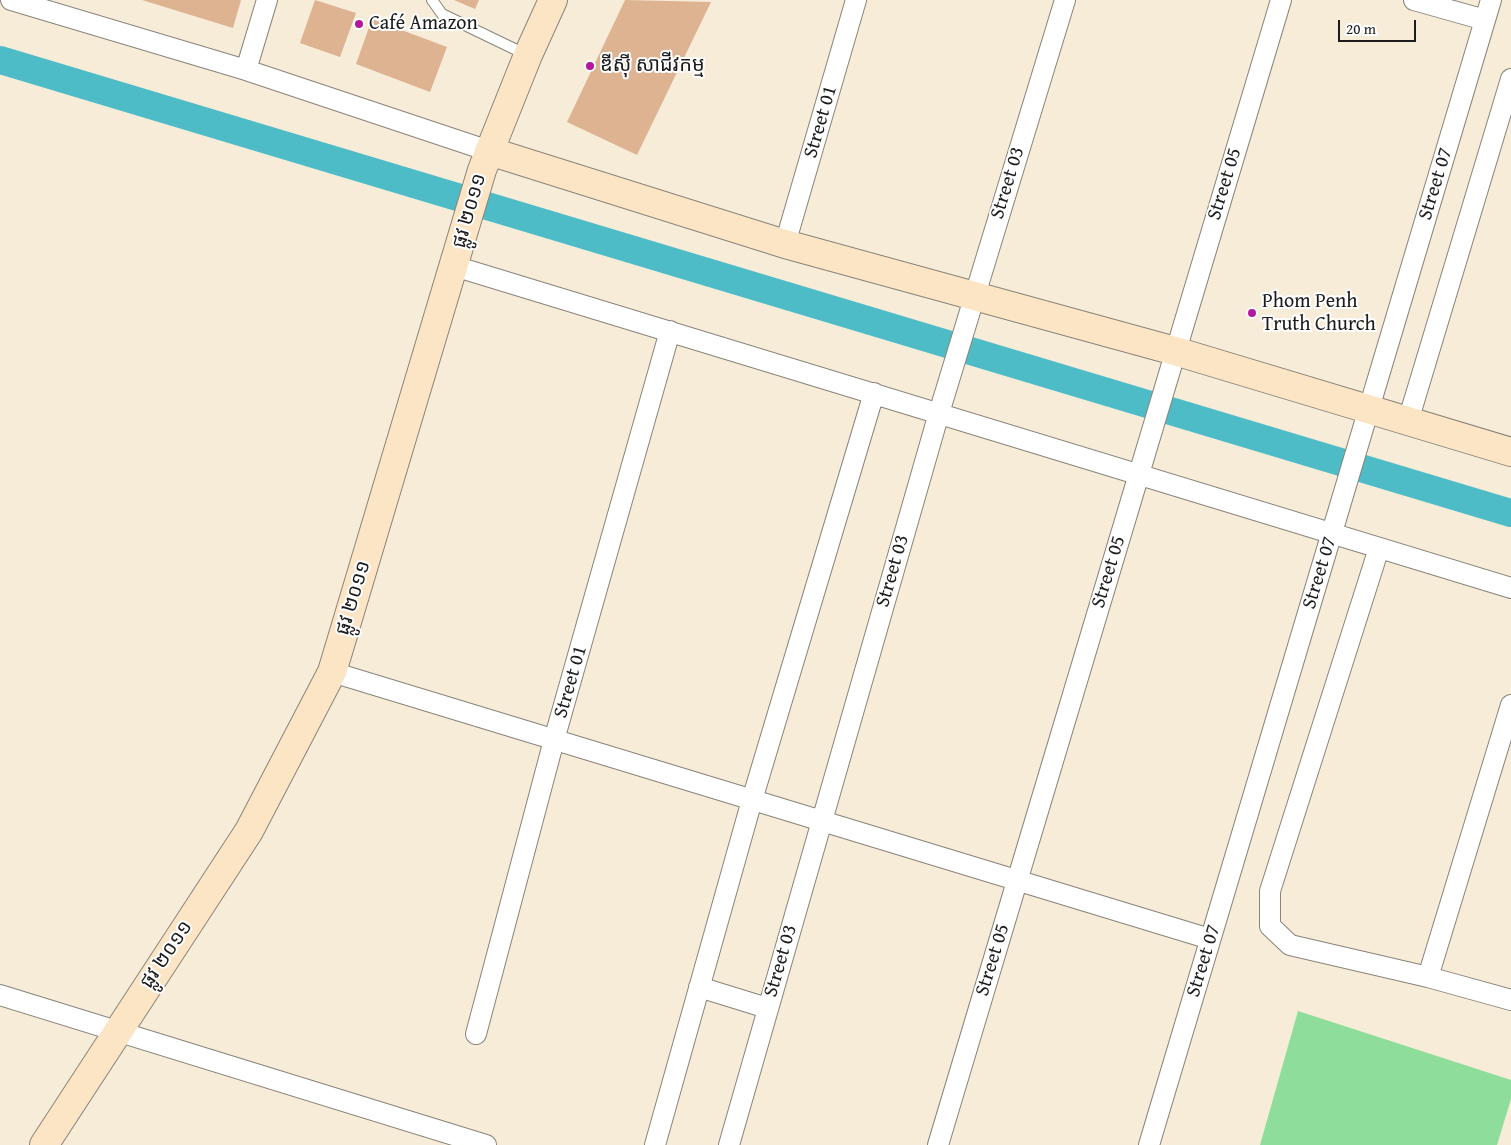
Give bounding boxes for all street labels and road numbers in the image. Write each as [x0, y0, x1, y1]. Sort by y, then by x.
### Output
street label: Street 01 [799, 83, 843, 161]
street label: Street 03 [986, 144, 1030, 222]
street label: Street 05 [1203, 145, 1247, 223]
street label: Street 07 [1414, 145, 1458, 223]
street label: ផ្លូវ ២០១១ [448, 171, 492, 251]
street label: Street 03 [871, 532, 915, 610]
street label: Street 05 [1087, 533, 1131, 611]
street label: Street 07 [1298, 534, 1342, 612]
street label: ផ្លូវ ២០១១ [331, 558, 377, 638]
street label: Street 01 [549, 643, 593, 721]
street label: ផ្លូវ ២០១១ [136, 916, 198, 994]
street label: Street 05 [971, 921, 1015, 999]
street label: Street 03 [759, 922, 803, 1000]
street label: Street 07 [1182, 922, 1226, 1000]

